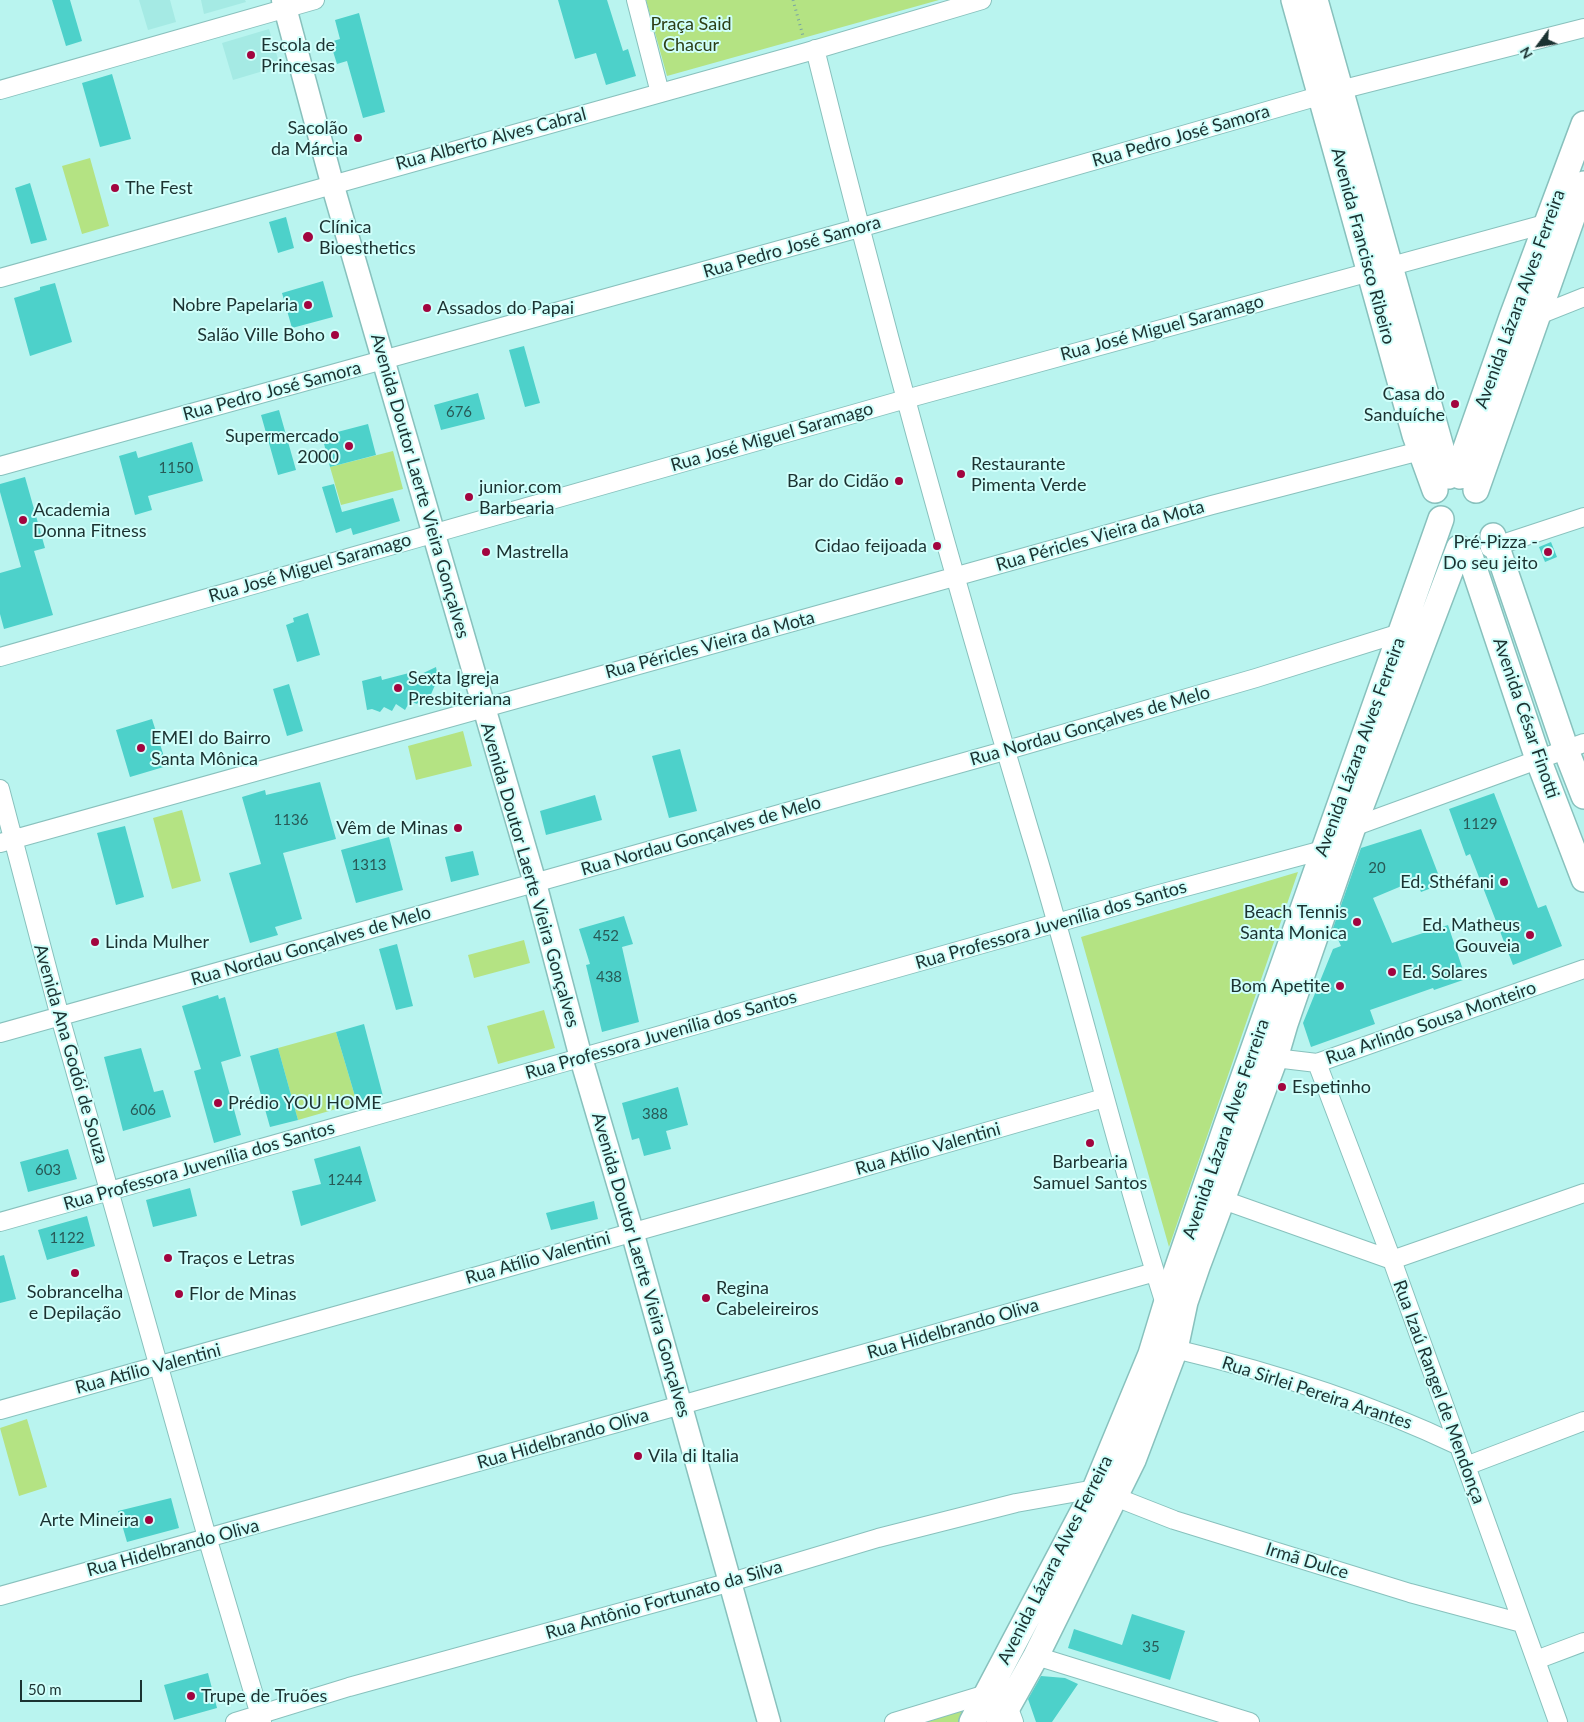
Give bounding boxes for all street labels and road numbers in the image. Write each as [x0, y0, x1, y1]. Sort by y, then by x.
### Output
street label: Rua Pedro José Samora [1090, 100, 1272, 172]
street label: Rua Alberto Alves Cabral [393, 103, 589, 175]
street label: Avenida Francisco Ribeiro [1326, 145, 1400, 347]
street label: Avenida Lázara Alves Ferreira [1470, 187, 1570, 411]
street label: Rua Pedro José Samora [701, 211, 883, 283]
street label: Rua José Miguel Saramago [1058, 290, 1266, 366]
street label: Avenida Doutor Laerte Vieira Gonçalves [366, 331, 474, 641]
street label: Rua Pedro José Samora [180, 357, 364, 425]
street label: Rua José Miguel Saramago [668, 398, 876, 476]
street label: Rua Péricles Vieira da Mota [993, 496, 1207, 576]
street label: Rua José Miguel Saramago [206, 529, 414, 607]
street label: Rua Péricles Vieira da Mota [603, 607, 817, 683]
street label: Avenida Lázara Alves Ferreira [1310, 635, 1410, 859]
street label: Avenida César Finotti [1488, 635, 1564, 801]
street label: Rua Nordau Gonçalves de Melo [968, 681, 1212, 771]
street label: Avenida Doutor Laerte Vieira Gonçalves [476, 720, 584, 1030]
street label: Rua Nordau Gonçalves de Melo [579, 791, 823, 881]
street label: Rua Professora Juvenília dos Santos [913, 876, 1189, 974]
street label: Rua Nordau Gonçalves de Melo [189, 901, 433, 991]
street label: Avenida Ana Godói de Souza [29, 942, 113, 1166]
street label: Rua Arlindo Sousa Monteiro [1323, 977, 1539, 1069]
street label: Rua Professora Juvenília dos Santos [523, 986, 799, 1084]
street label: Avenida Lázara Alves Ferreira [1178, 1016, 1274, 1242]
street label: Avenida Doutor Laerte Vieira Gonçalves [587, 1110, 695, 1420]
street label: Rua Professora Juvenília dos Santos [61, 1117, 337, 1215]
street label: Rua Atílio Valentini [853, 1118, 1003, 1180]
street label: Rua Atílio Valentini [463, 1227, 613, 1289]
street label: Rua Izaú Rangel de Mendonça [1388, 1277, 1490, 1507]
street label: Rua Hidelbrando Oliva [865, 1294, 1041, 1364]
street label: Rua Atílio Valentini [73, 1339, 223, 1399]
street label: Rua Sirlei Pereira Arantes [1219, 1352, 1415, 1434]
street label: Rua Hidelbrando Oliva [475, 1404, 651, 1474]
street label: Avenida Lázara Alves Ferreira [993, 1452, 1117, 1668]
street label: Rua Hidelbrando Oliva [84, 1515, 262, 1581]
street label: Irmã Dulce [1263, 1538, 1351, 1584]
street label: Rua Antônio Fortunato da Silva [543, 1556, 785, 1644]

